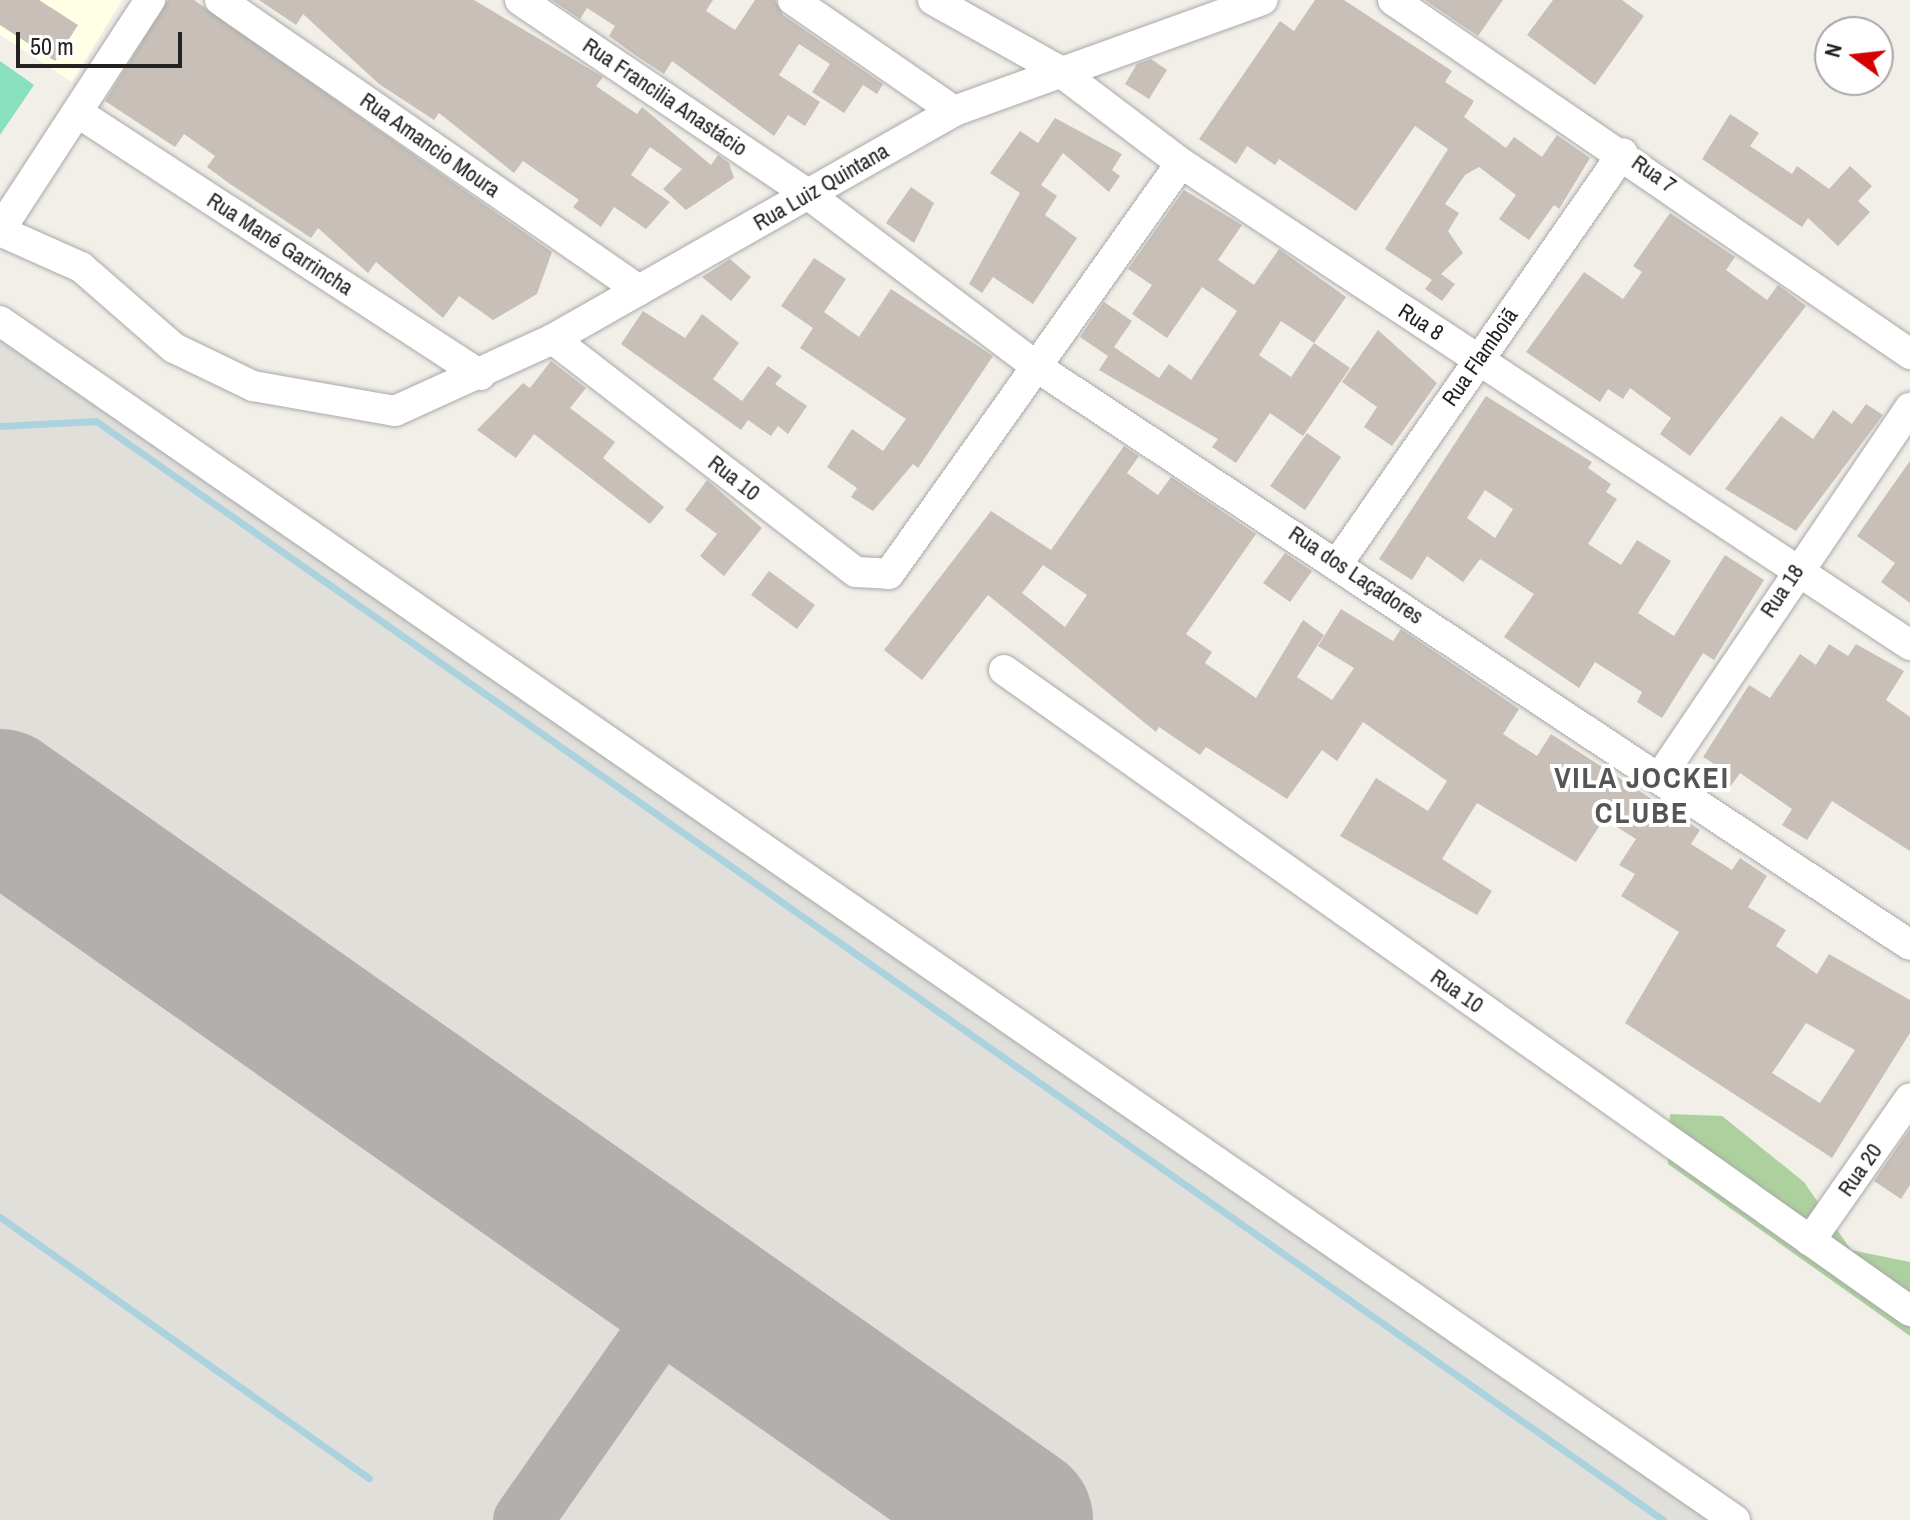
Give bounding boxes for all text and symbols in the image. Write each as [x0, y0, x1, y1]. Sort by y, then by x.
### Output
scale bar [20, 16, 186, 66]
north arrow [1814, 16, 1894, 96]
text: 50 m [30, 30, 74, 62]
street label: Rua Francilia Anastácio [577, 32, 753, 162]
text: N [1817, 40, 1849, 60]
street label: Rua Amancio Moura [355, 87, 505, 203]
street label: Rua Luiz Quintana [749, 138, 893, 236]
street label: Rua 7 [1627, 149, 1681, 199]
street label: Rua Mané Garrincha [202, 187, 358, 301]
street label: Rua 8 [1394, 298, 1448, 346]
street label: Rua Flamboiã [1437, 303, 1523, 411]
street label: Rua 10 [703, 450, 765, 506]
street label: Rua dos Laçadores [1284, 520, 1428, 630]
street label: Rua 18 [1755, 560, 1809, 622]
district label: VILA JOCKEI CLUBE [1554, 759, 1730, 830]
street label: Rua 10 [1426, 964, 1488, 1018]
street label: Rua 20 [1833, 1139, 1887, 1201]

